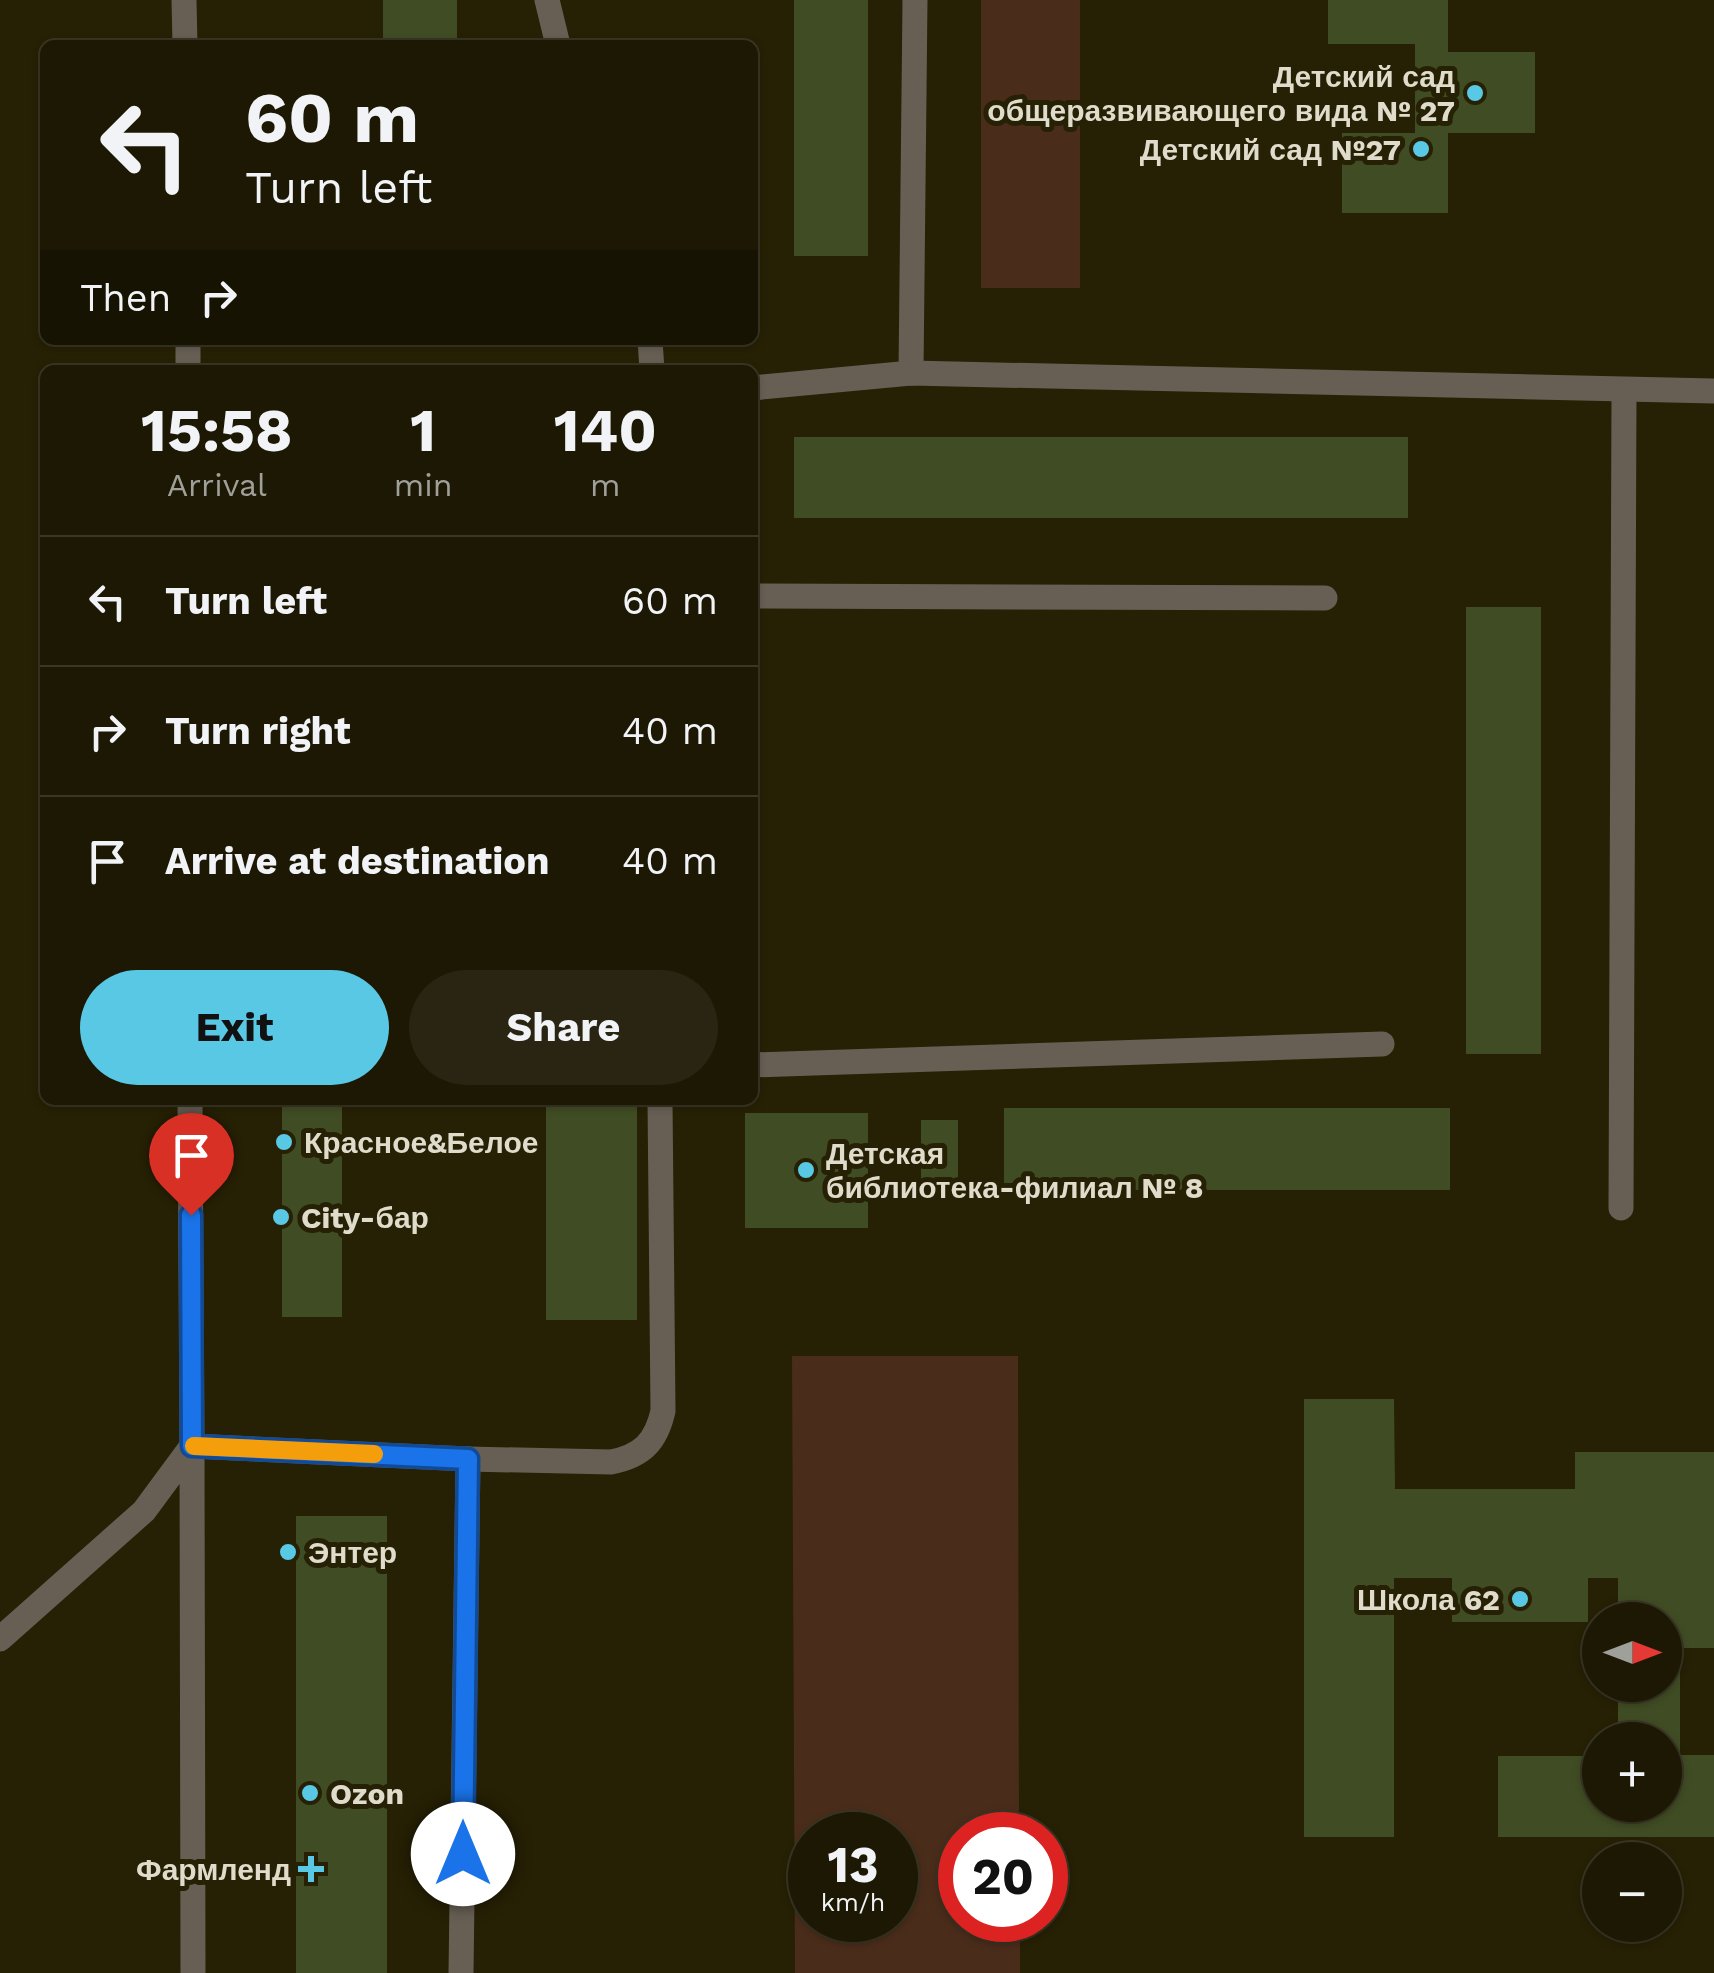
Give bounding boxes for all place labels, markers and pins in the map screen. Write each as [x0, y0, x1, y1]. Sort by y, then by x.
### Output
place label: Детский сад общеразвивающего вида № 27 [987, 59, 1455, 128]
marker: Детский сад общеразвивающего вида № 27 [1464, 82, 1486, 104]
place label: Детский сад №27 [1140, 132, 1401, 167]
marker: Детский сад №27 [1410, 138, 1432, 160]
pin [149, 1113, 234, 1216]
place label: Красное&Белое [304, 1125, 538, 1160]
marker: Красное&Белое [273, 1131, 295, 1153]
place label: Детская библиотека-филиал № 8 [826, 1136, 1204, 1205]
marker: Детская библиотека-филиал № 8 [795, 1159, 817, 1181]
place label: City-бар [301, 1200, 429, 1235]
marker: City-бар [270, 1206, 292, 1228]
place label: Энтер [308, 1535, 397, 1570]
marker: Энтер [277, 1541, 299, 1563]
place label: Школа 62 [1357, 1582, 1500, 1617]
marker: Школа 62 [1509, 1588, 1531, 1610]
place label: Ozon [330, 1776, 404, 1811]
marker: Ozon [299, 1782, 321, 1804]
place label: Фармленд [136, 1852, 291, 1887]
marker: Фармленд [300, 1858, 322, 1880]

